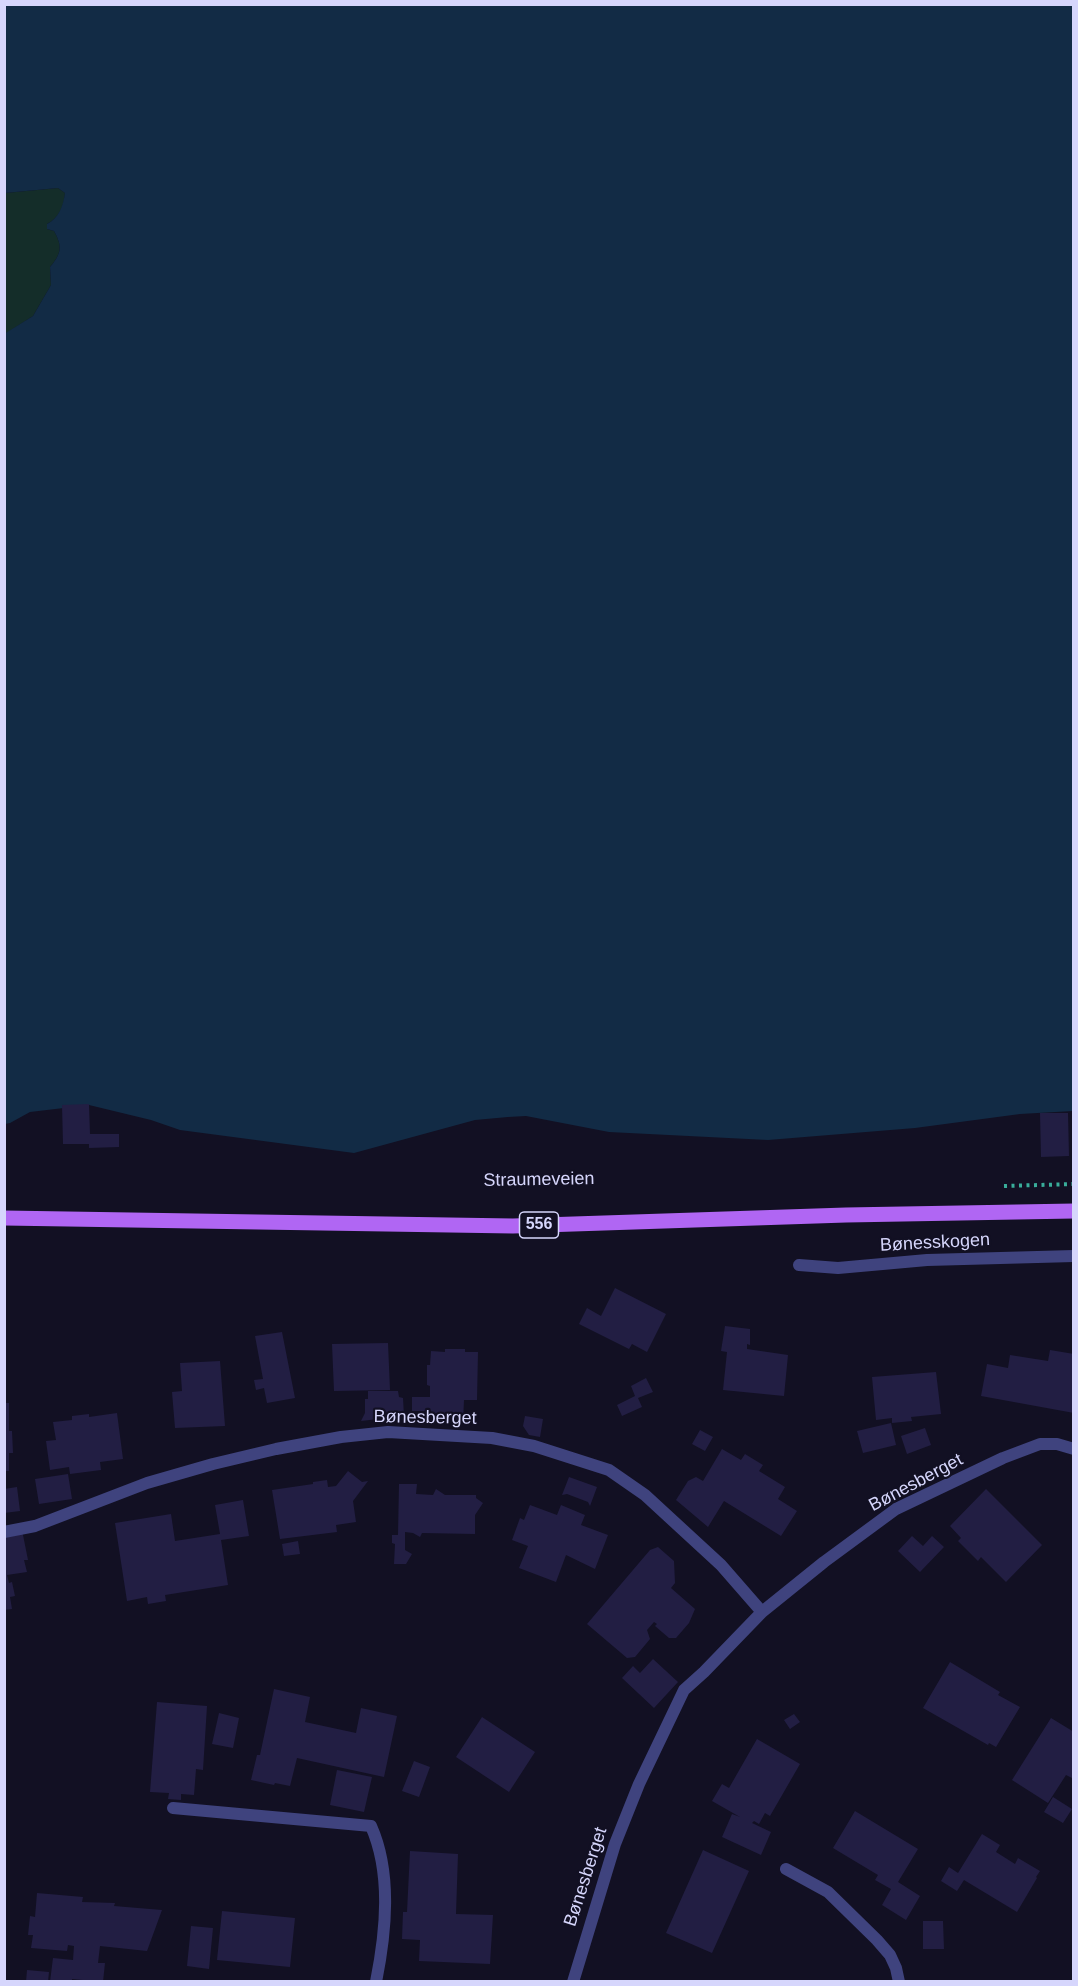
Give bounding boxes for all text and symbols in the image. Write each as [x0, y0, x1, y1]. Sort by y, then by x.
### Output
street label: Straumeveien [483, 1168, 595, 1192]
road number: 556 [520, 1212, 558, 1238]
street label: Bønesskogen [879, 1229, 991, 1257]
street label: Bønesberget [373, 1406, 477, 1430]
street label: Bønesberget [865, 1449, 967, 1517]
street label: Bønesberget [560, 1825, 612, 1929]

